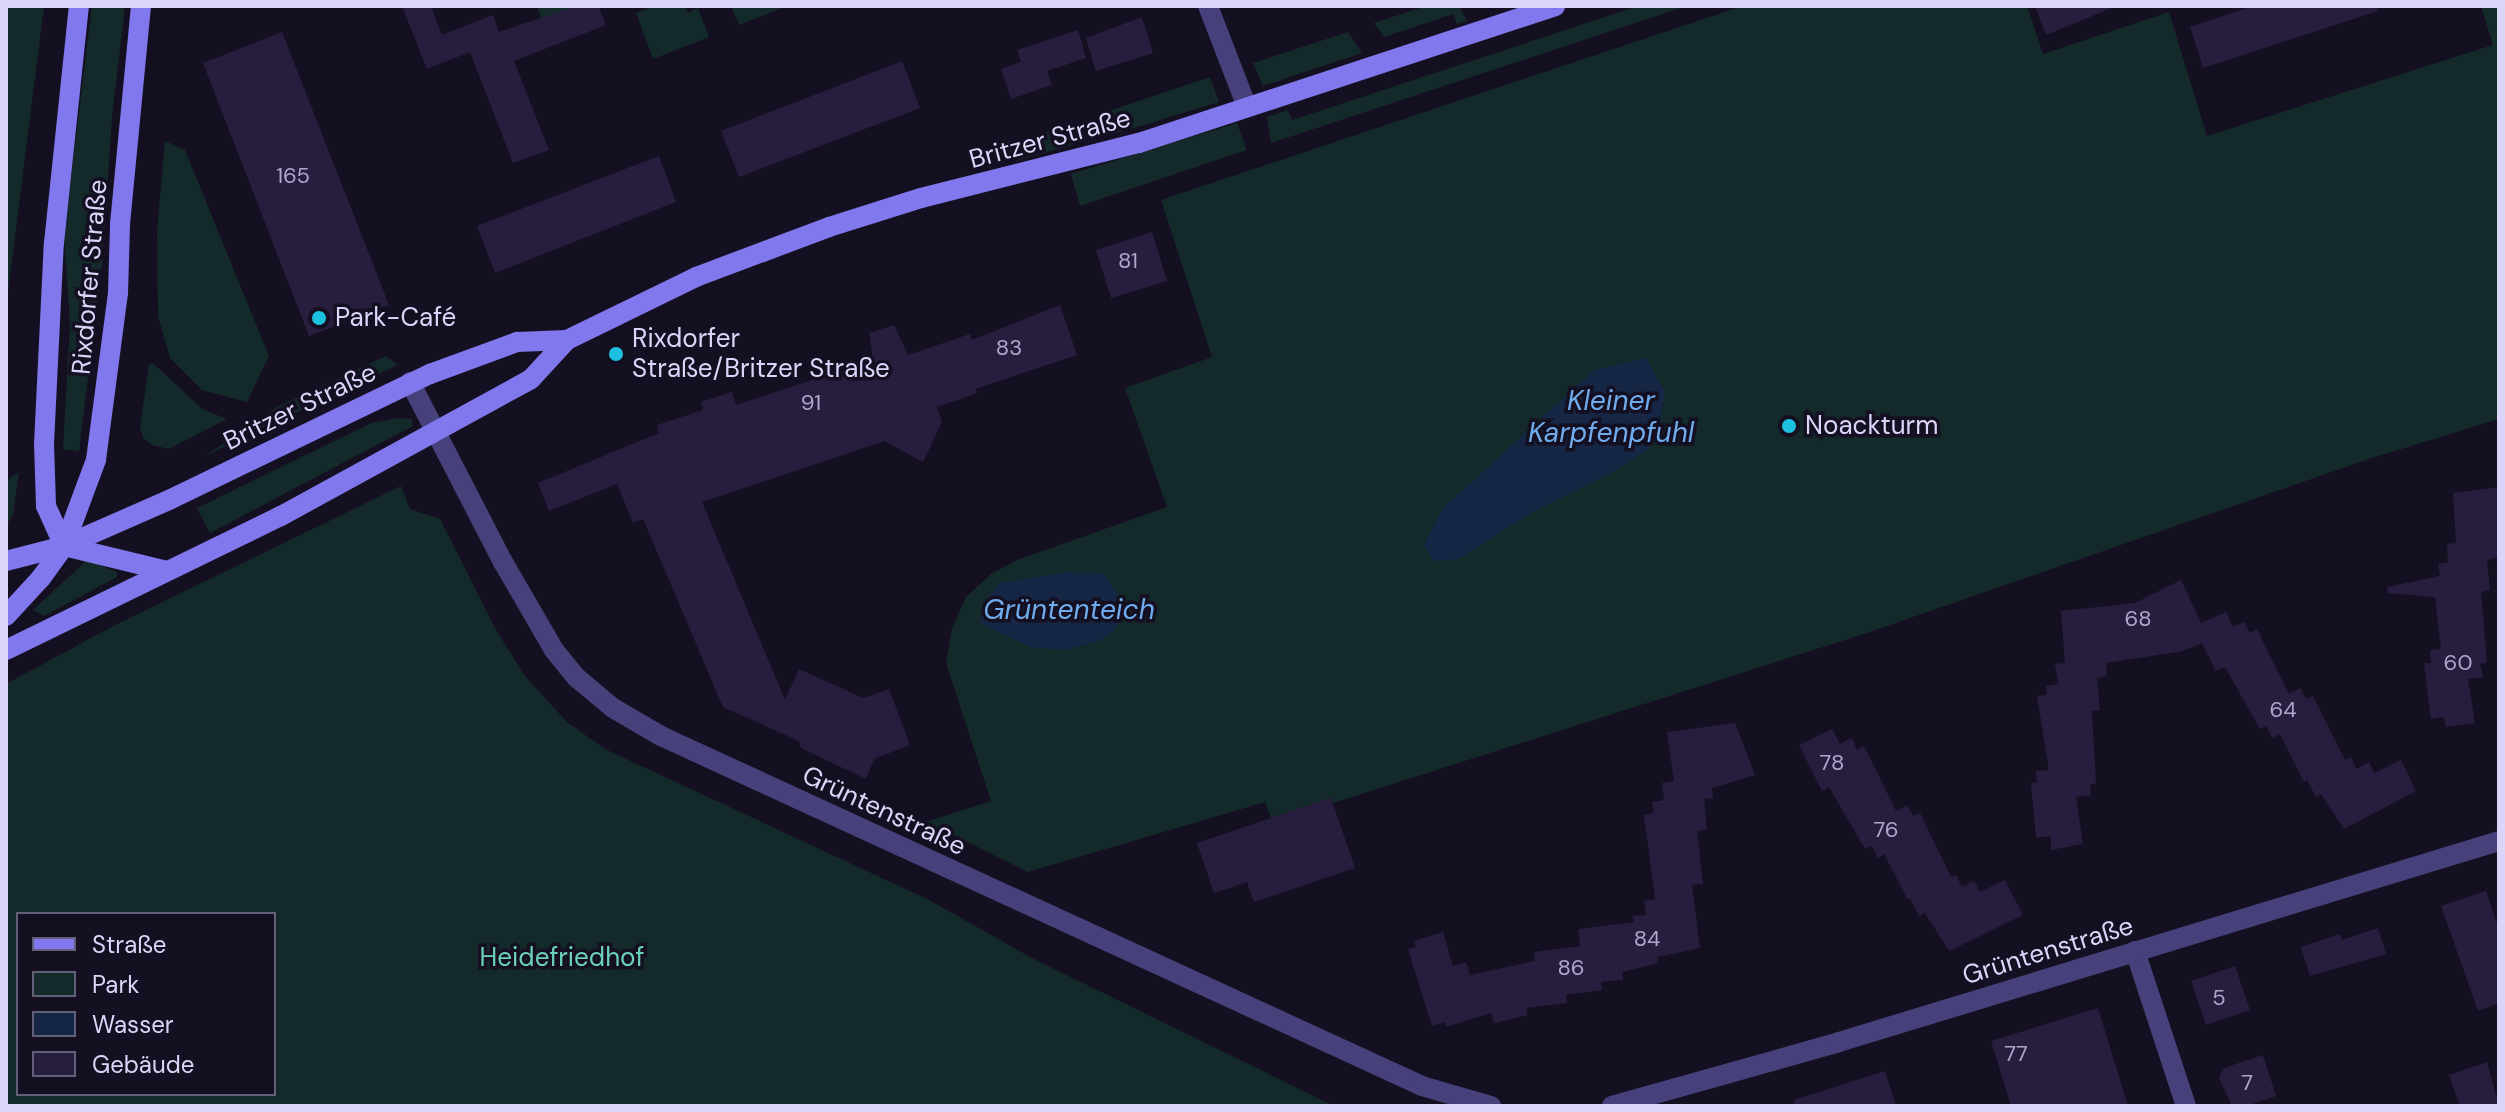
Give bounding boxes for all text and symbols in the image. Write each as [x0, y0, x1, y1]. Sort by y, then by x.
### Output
street label: Britzer Straße [966, 103, 1134, 175]
house number: 165 [276, 163, 310, 189]
street label: Rixdorfer Straße [66, 178, 114, 376]
house number: 81 [1118, 248, 1138, 274]
place label: Park-Café [335, 302, 456, 334]
marker: Park-Café [310, 309, 328, 327]
place label: Rixdorfer Straße/Britzer Straße [632, 323, 890, 384]
house number: 83 [996, 335, 1022, 361]
marker: Rixdorfer Straße/Britzer Straße [607, 345, 625, 363]
street label: Britzer Straße [219, 357, 381, 457]
water label: Kleiner Karpfenpfuhl [1528, 384, 1694, 450]
house number: 91 [801, 390, 821, 416]
place label: Noackturm [1805, 410, 1938, 442]
marker: Noackturm [1780, 417, 1798, 435]
water label: Grüntenteich [983, 593, 1155, 627]
house number: 68 [2124, 606, 2152, 632]
house number: 60 [2444, 650, 2472, 676]
house number: 64 [2269, 697, 2297, 723]
house number: 78 [1820, 750, 1844, 776]
street label: Grüntenstraße [797, 760, 971, 862]
house number: 76 [1874, 817, 1898, 843]
street label: Grüntenstraße [1959, 910, 2137, 992]
legend [16, 912, 276, 1096]
house number: 84 [1634, 926, 1660, 952]
text: Straße [92, 929, 166, 960]
park label: Heidefriedhof [480, 942, 644, 974]
house number: 86 [1557, 955, 1585, 981]
text: Park [92, 969, 139, 1000]
house number: 5 [2212, 985, 2226, 1011]
text: Wasser [92, 1009, 174, 1040]
house number: 77 [2004, 1041, 2028, 1067]
text: Gebäude [92, 1049, 194, 1080]
house number: 7 [2241, 1070, 2253, 1096]

